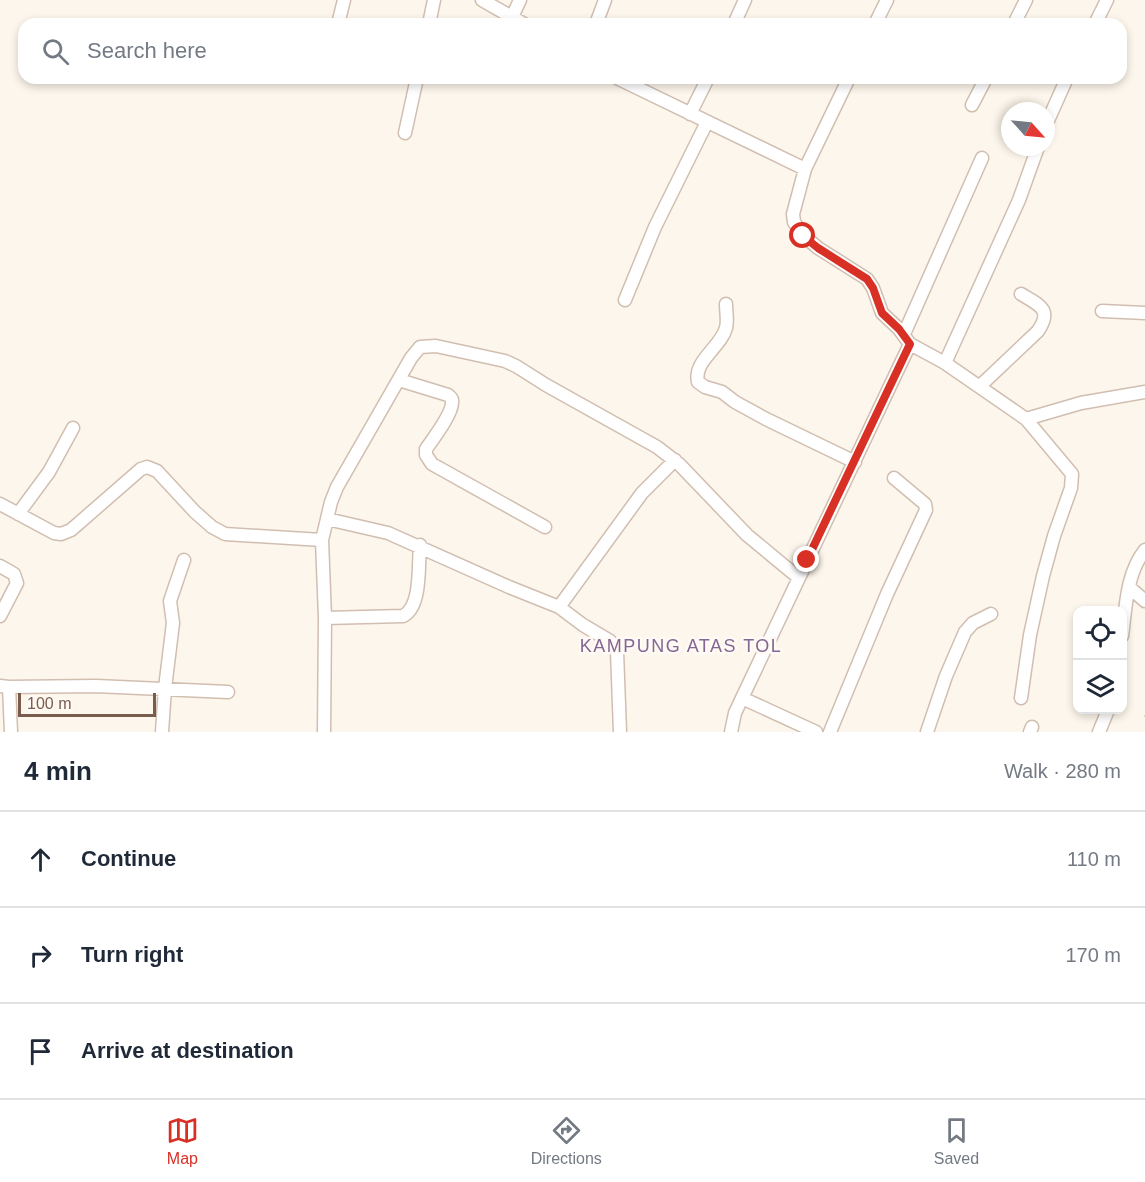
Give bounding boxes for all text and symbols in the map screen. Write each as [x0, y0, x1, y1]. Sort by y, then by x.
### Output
search box [18, 18, 1127, 84]
icon: search [39, 35, 72, 68]
text: Search here [87, 38, 207, 63]
north arrow [1001, 102, 1055, 156]
route start [789, 222, 815, 248]
route end [793, 546, 819, 572]
map controls [1073, 606, 1127, 714]
button: locate [1073, 606, 1127, 660]
district label: KAMPUNG ATAS TOL [580, 636, 782, 656]
button: layers [1073, 660, 1127, 714]
scale bar [18, 690, 156, 718]
text: 100 m [27, 695, 71, 712]
text: 4 min [24, 756, 92, 786]
text: Walk · 280 m [1004, 760, 1121, 782]
icon: ahead [24, 843, 57, 876]
text: Continue [81, 846, 176, 871]
text: 110 m [1067, 848, 1121, 870]
icon: right [24, 939, 57, 972]
text: Turn right [81, 942, 183, 967]
text: 170 m [1065, 944, 1121, 966]
icon: arrive [24, 1035, 57, 1068]
text: Arrive at destination [81, 1038, 294, 1063]
tab: Map [166, 1114, 199, 1168]
tab: Directions [531, 1114, 602, 1168]
tab: Saved [934, 1114, 979, 1168]

